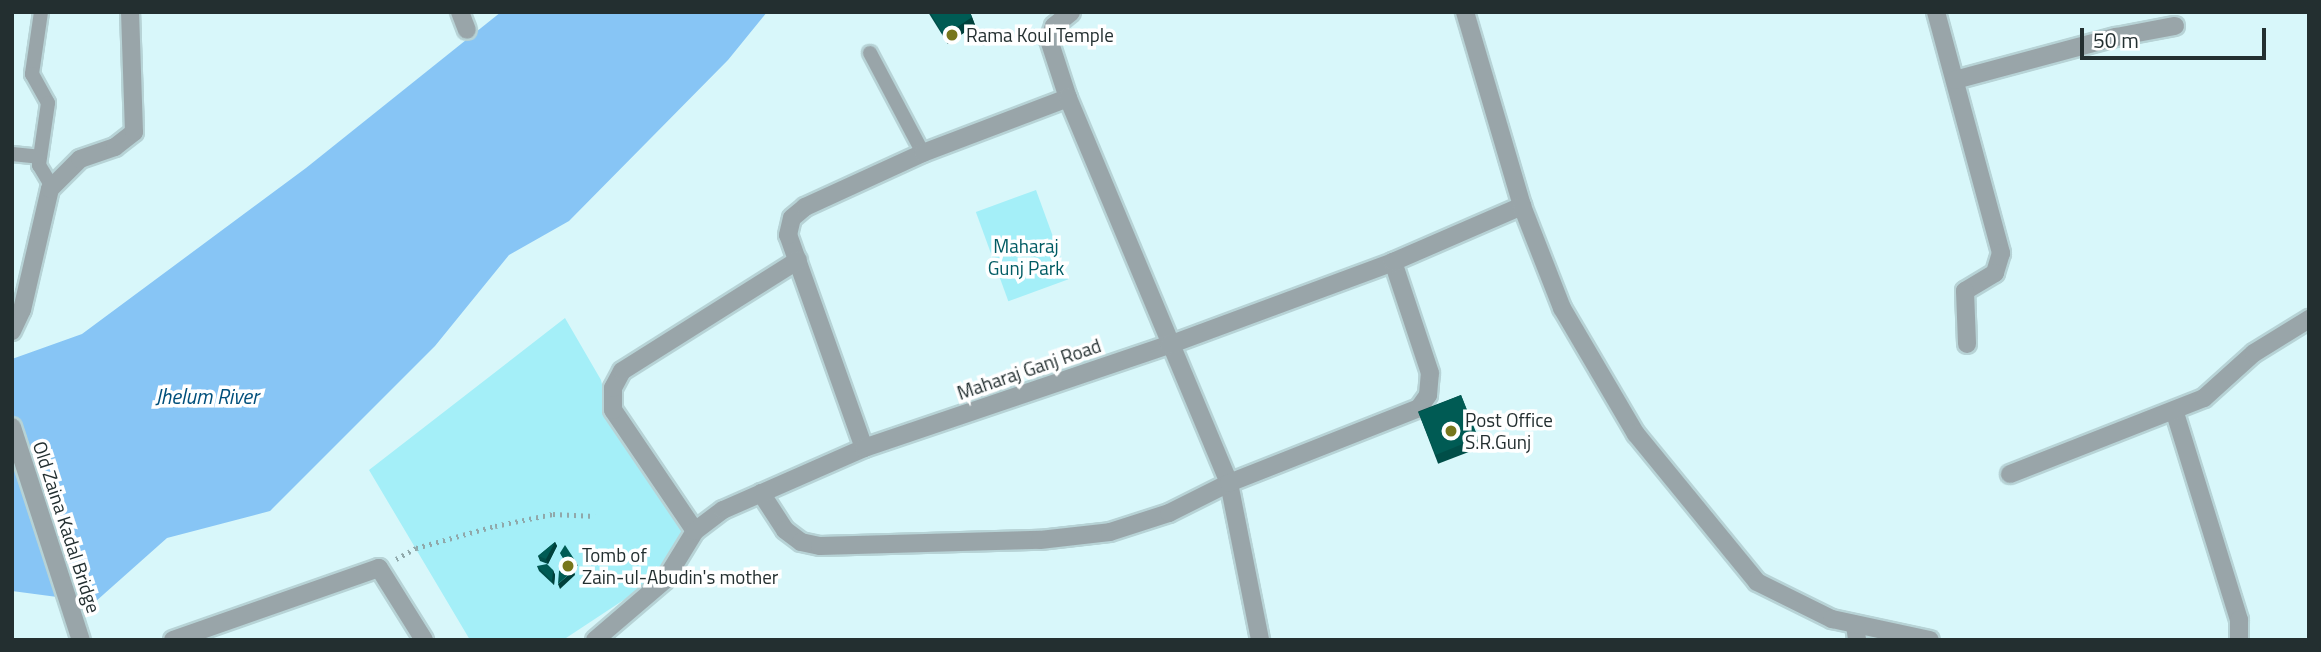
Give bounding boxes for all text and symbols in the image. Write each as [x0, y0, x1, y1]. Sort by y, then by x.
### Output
scale bar [2083, 14, 2268, 58]
place label: Rama Koul Temple [966, 24, 1114, 46]
text: 50 m [2093, 24, 2139, 56]
marker: Rama Koul Temple [944, 27, 960, 43]
park label: Maharaj Gunj Park [988, 235, 1064, 279]
street label: Maharaj Ganj Road [954, 334, 1104, 404]
water label: Jhelum River [155, 383, 259, 409]
place label: Post Office S.R.Gunj [1465, 409, 1553, 453]
marker: Post Office S.R.Gunj [1443, 423, 1459, 439]
street label: Old Zaina Kadal Bridge [28, 438, 106, 616]
place label: Tomb of Zain-ul-Abudin's mother [582, 544, 778, 588]
marker: Tomb of Zain-ul-Abudin's mother [560, 558, 576, 574]

